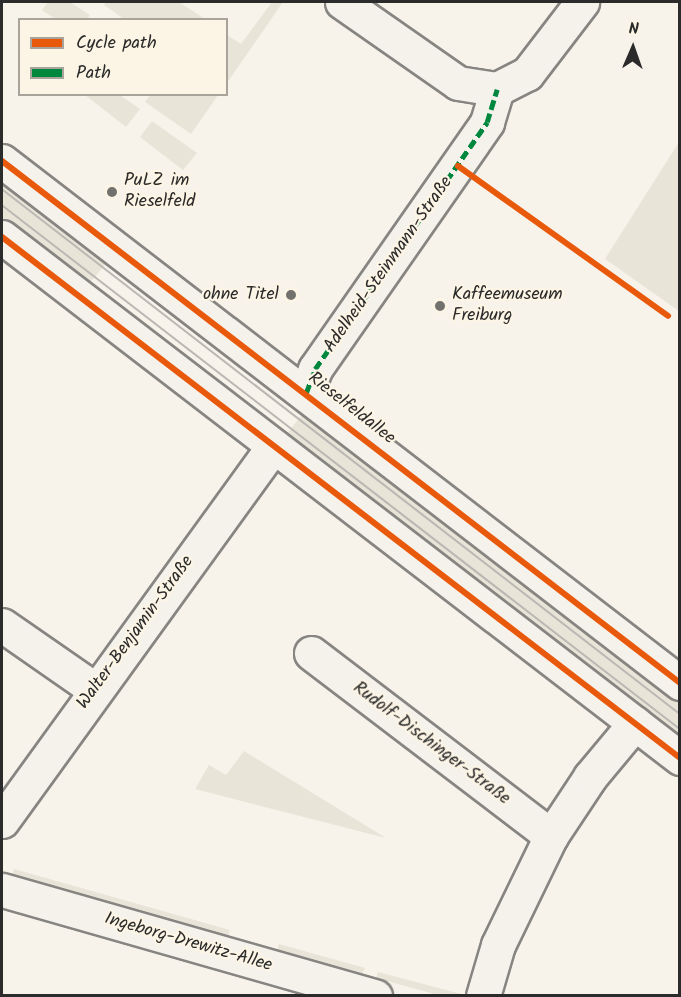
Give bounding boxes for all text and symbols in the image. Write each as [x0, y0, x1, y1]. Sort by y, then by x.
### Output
text: N [628, 17, 639, 42]
legend [18, 18, 228, 96]
north arrow [603, 18, 663, 78]
text: Cycle path [76, 29, 157, 58]
text: Path [76, 59, 111, 88]
place label: PuLZ im Rieselfeld [124, 171, 195, 213]
street label: Adelheid-Steinmann-Straße [320, 173, 458, 357]
marker: PuLZ im Rieselfeld [105, 185, 119, 199]
place label: ohne Titel [203, 284, 279, 306]
place label: Kaffeemuseum Freiburg [452, 285, 563, 328]
marker: ohne Titel [284, 288, 298, 302]
marker: Kaffeemuseum Freiburg [433, 299, 447, 313]
street label: Rieselfeldallee [303, 368, 399, 450]
street label: Walter-Benjamin-Straße [73, 552, 199, 714]
street label: Rudolf-Dischinger-Straße [348, 678, 514, 810]
street label: Ingeborg-Drewitz-Allee [102, 909, 274, 977]

